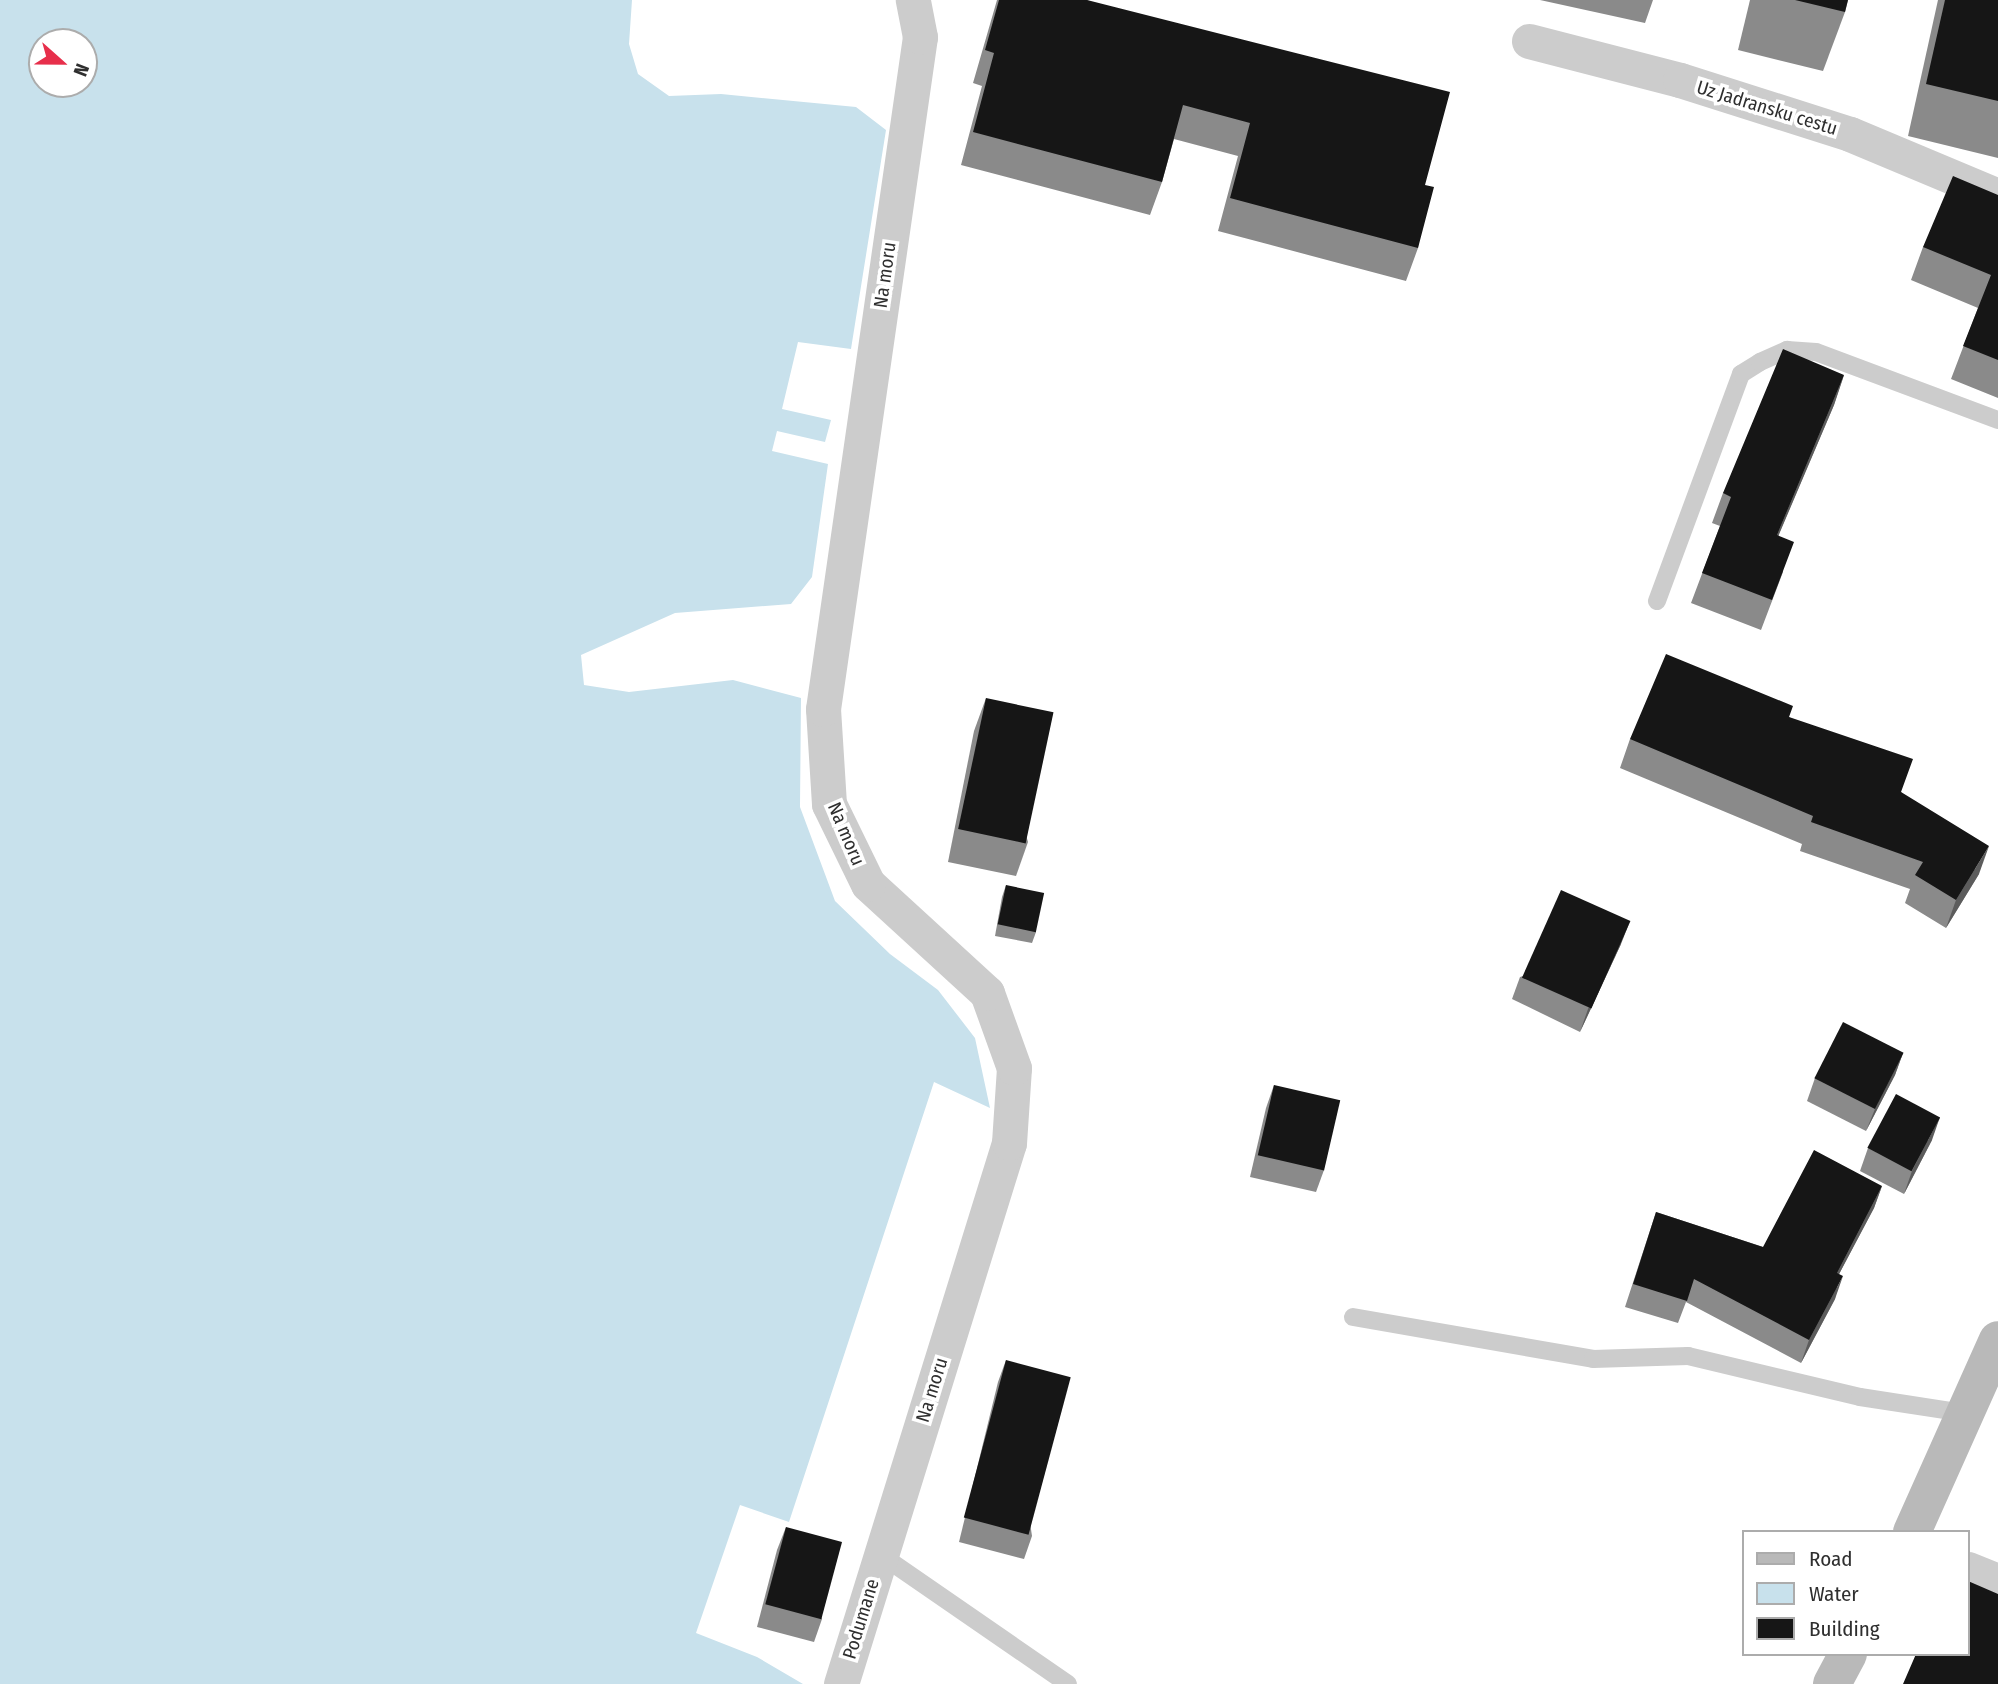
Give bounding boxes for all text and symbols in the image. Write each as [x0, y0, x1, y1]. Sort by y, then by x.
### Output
north arrow [28, 28, 98, 98]
text: N [68, 61, 94, 79]
street label: Uz Jadransku cestu [1694, 76, 1840, 140]
street label: Na moru [869, 240, 901, 310]
street label: Na moru [823, 799, 869, 869]
street label: Na moru [911, 1355, 953, 1425]
legend [1742, 1530, 1970, 1656]
text: Road [1809, 1546, 1853, 1572]
street label: Podumane [838, 1576, 884, 1662]
text: Water [1809, 1581, 1859, 1607]
text: Building [1809, 1616, 1880, 1642]

